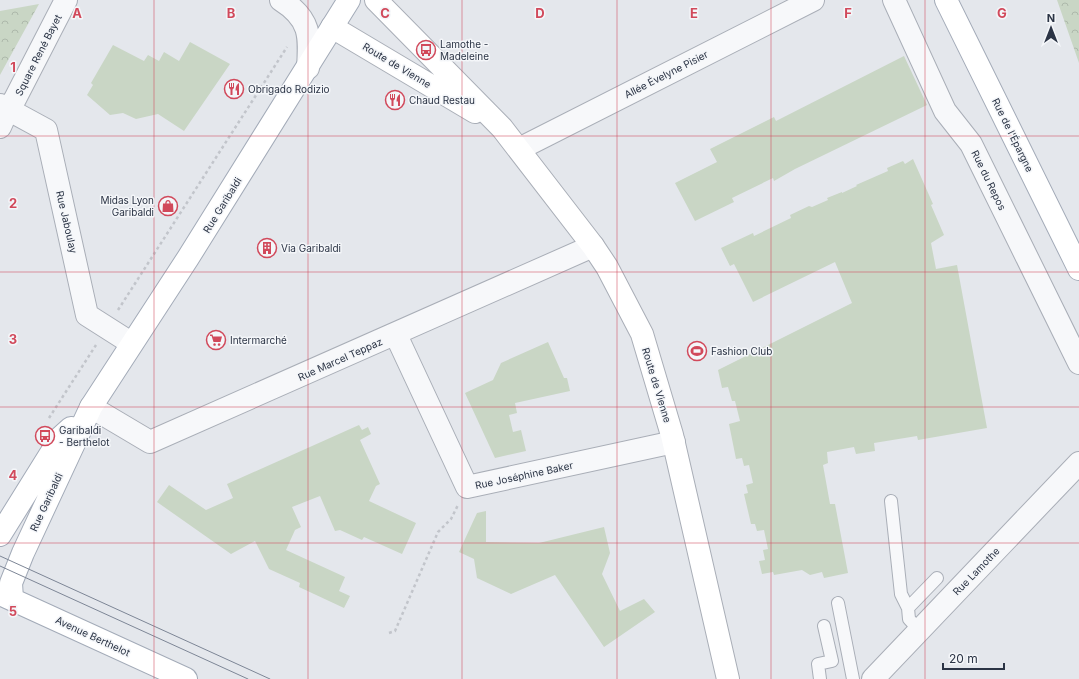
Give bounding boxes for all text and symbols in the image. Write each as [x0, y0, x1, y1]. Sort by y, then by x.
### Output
text: A [72, 5, 82, 21]
text: B [227, 5, 236, 21]
text: C [380, 5, 390, 21]
text: D [535, 5, 545, 21]
text: E [690, 5, 698, 21]
text: F [844, 5, 852, 21]
text: G [997, 5, 1007, 21]
north arrow [1031, 8, 1071, 48]
text: N [1047, 11, 1055, 25]
street label: Square René Bayet [12, 12, 64, 98]
place label: Lamothe - Madeleine [440, 38, 489, 62]
bus stop icon: Lamothe - Madeleine [415, 39, 437, 61]
street label: Route de Vienne [361, 40, 433, 90]
street label: Allée Évelyne Pisier [622, 47, 710, 100]
text: 1 [10, 59, 16, 75]
restaurant icon: Obrigado Rodizio [223, 78, 245, 100]
place label: Obrigado Rodizio [248, 83, 330, 95]
restaurant icon: Chaud Restau [384, 89, 406, 111]
place label: Chaud Restau [409, 94, 475, 106]
street label: Rue de l'Épargne [990, 96, 1037, 174]
street label: Rue du Repos [969, 148, 1009, 212]
street label: Rue Garibaldi [200, 175, 244, 235]
street label: Rue Jaboulay [54, 190, 80, 255]
place label: Midas Lyon Garibaldi [100, 194, 154, 218]
text: 2 [9, 195, 17, 211]
shop icon: Midas Lyon Garibaldi [157, 195, 179, 217]
building icon: Via Garibaldi [256, 237, 278, 259]
place label: Via Garibaldi [281, 242, 341, 254]
supermarket icon: Intermarché [205, 329, 227, 351]
text: 3 [9, 331, 17, 347]
place label: Intermarché [230, 334, 287, 346]
street label: Rue Marcel Teppaz [296, 335, 384, 383]
sports icon: Fashion Club [686, 340, 708, 362]
place label: Fashion Club [711, 345, 772, 357]
street label: Route de Vienne [640, 346, 674, 424]
place label: Garibaldi - Berthelot [59, 424, 110, 448]
bus stop icon: Garibaldi - Berthelot [34, 425, 56, 447]
street label: Rue Joséphine Baker [474, 459, 574, 491]
text: 4 [9, 467, 18, 483]
street label: Rue Garibaldi [27, 471, 65, 533]
street label: Rue Lamothe [950, 544, 1002, 597]
text: 5 [9, 603, 17, 619]
street label: Avenue Berthelot [54, 613, 133, 659]
scale bar [943, 645, 1004, 671]
text: 20 m [949, 651, 978, 666]

